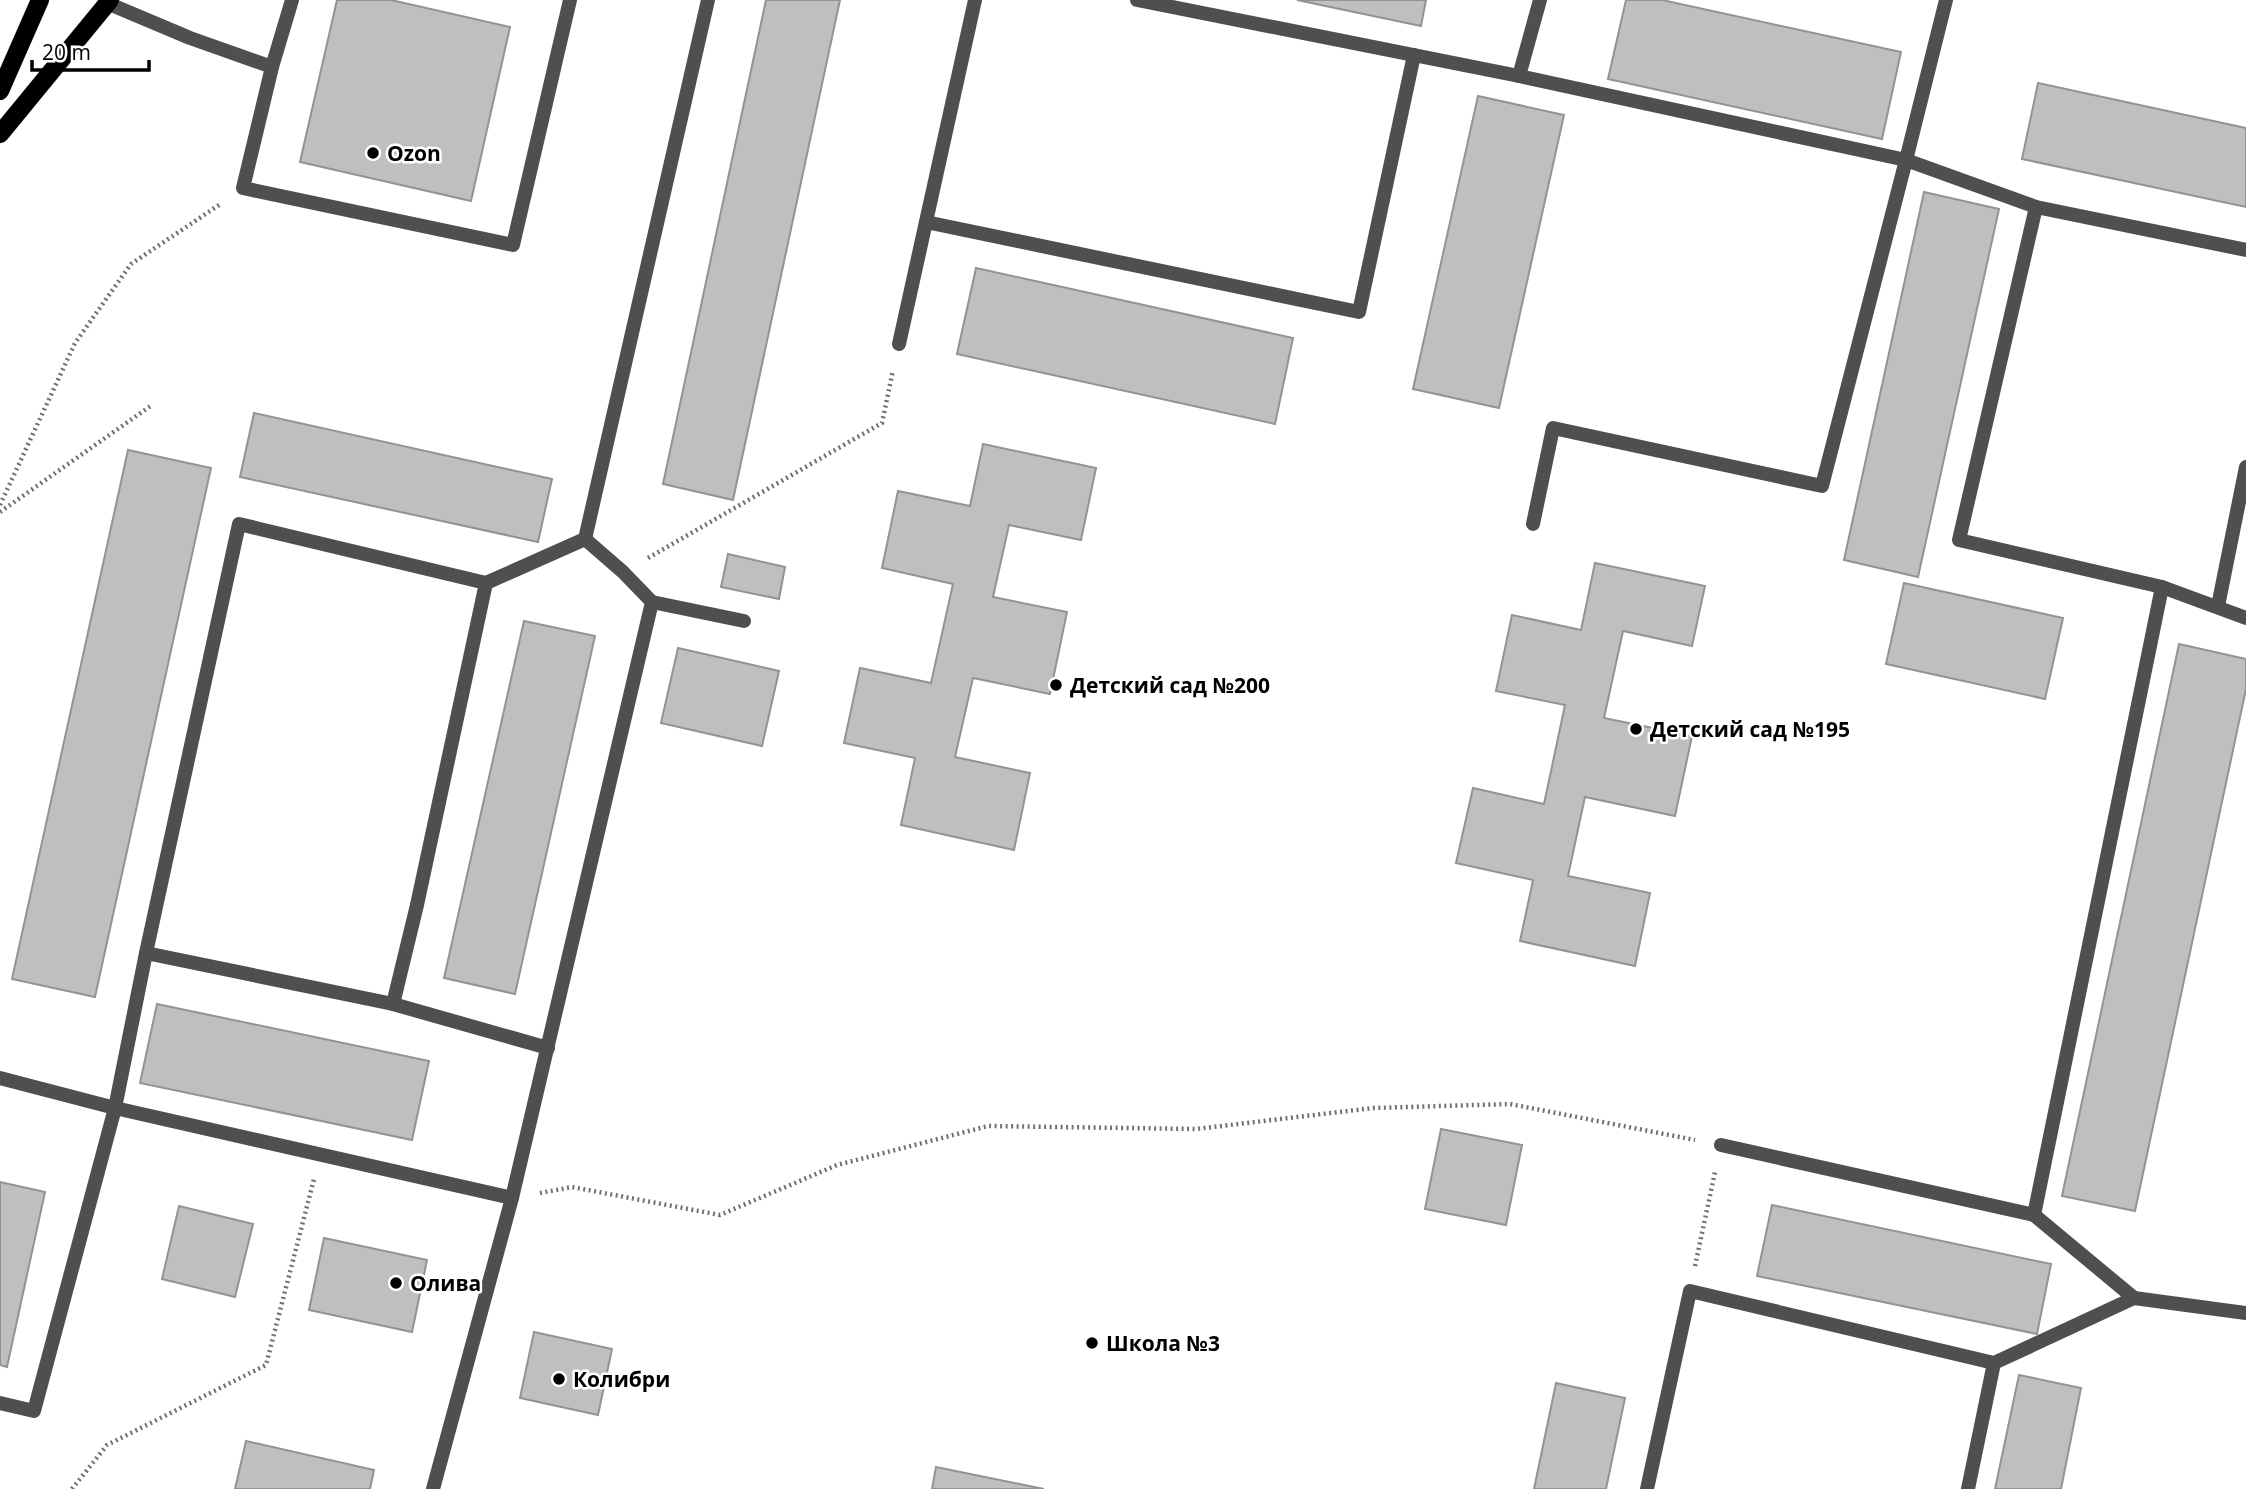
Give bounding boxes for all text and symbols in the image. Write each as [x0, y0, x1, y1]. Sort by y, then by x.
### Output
scale bar [32, 28, 149, 72]
text: 20 m [42, 38, 91, 66]
place label: Ozon [387, 139, 441, 167]
marker: Ozon [365, 145, 381, 161]
place label: Детский сад №200 [1070, 671, 1270, 699]
marker: Детский сад №200 [1048, 677, 1064, 693]
place label: Детский сад №195 [1650, 715, 1850, 743]
marker: Детский сад №195 [1628, 721, 1644, 737]
place label: Олива [410, 1269, 481, 1297]
marker: Олива [388, 1275, 404, 1291]
place label: Школа №3 [1106, 1329, 1220, 1357]
marker: Школа №3 [1084, 1335, 1100, 1351]
place label: Колибри [573, 1365, 670, 1393]
marker: Колибри [551, 1371, 567, 1387]

